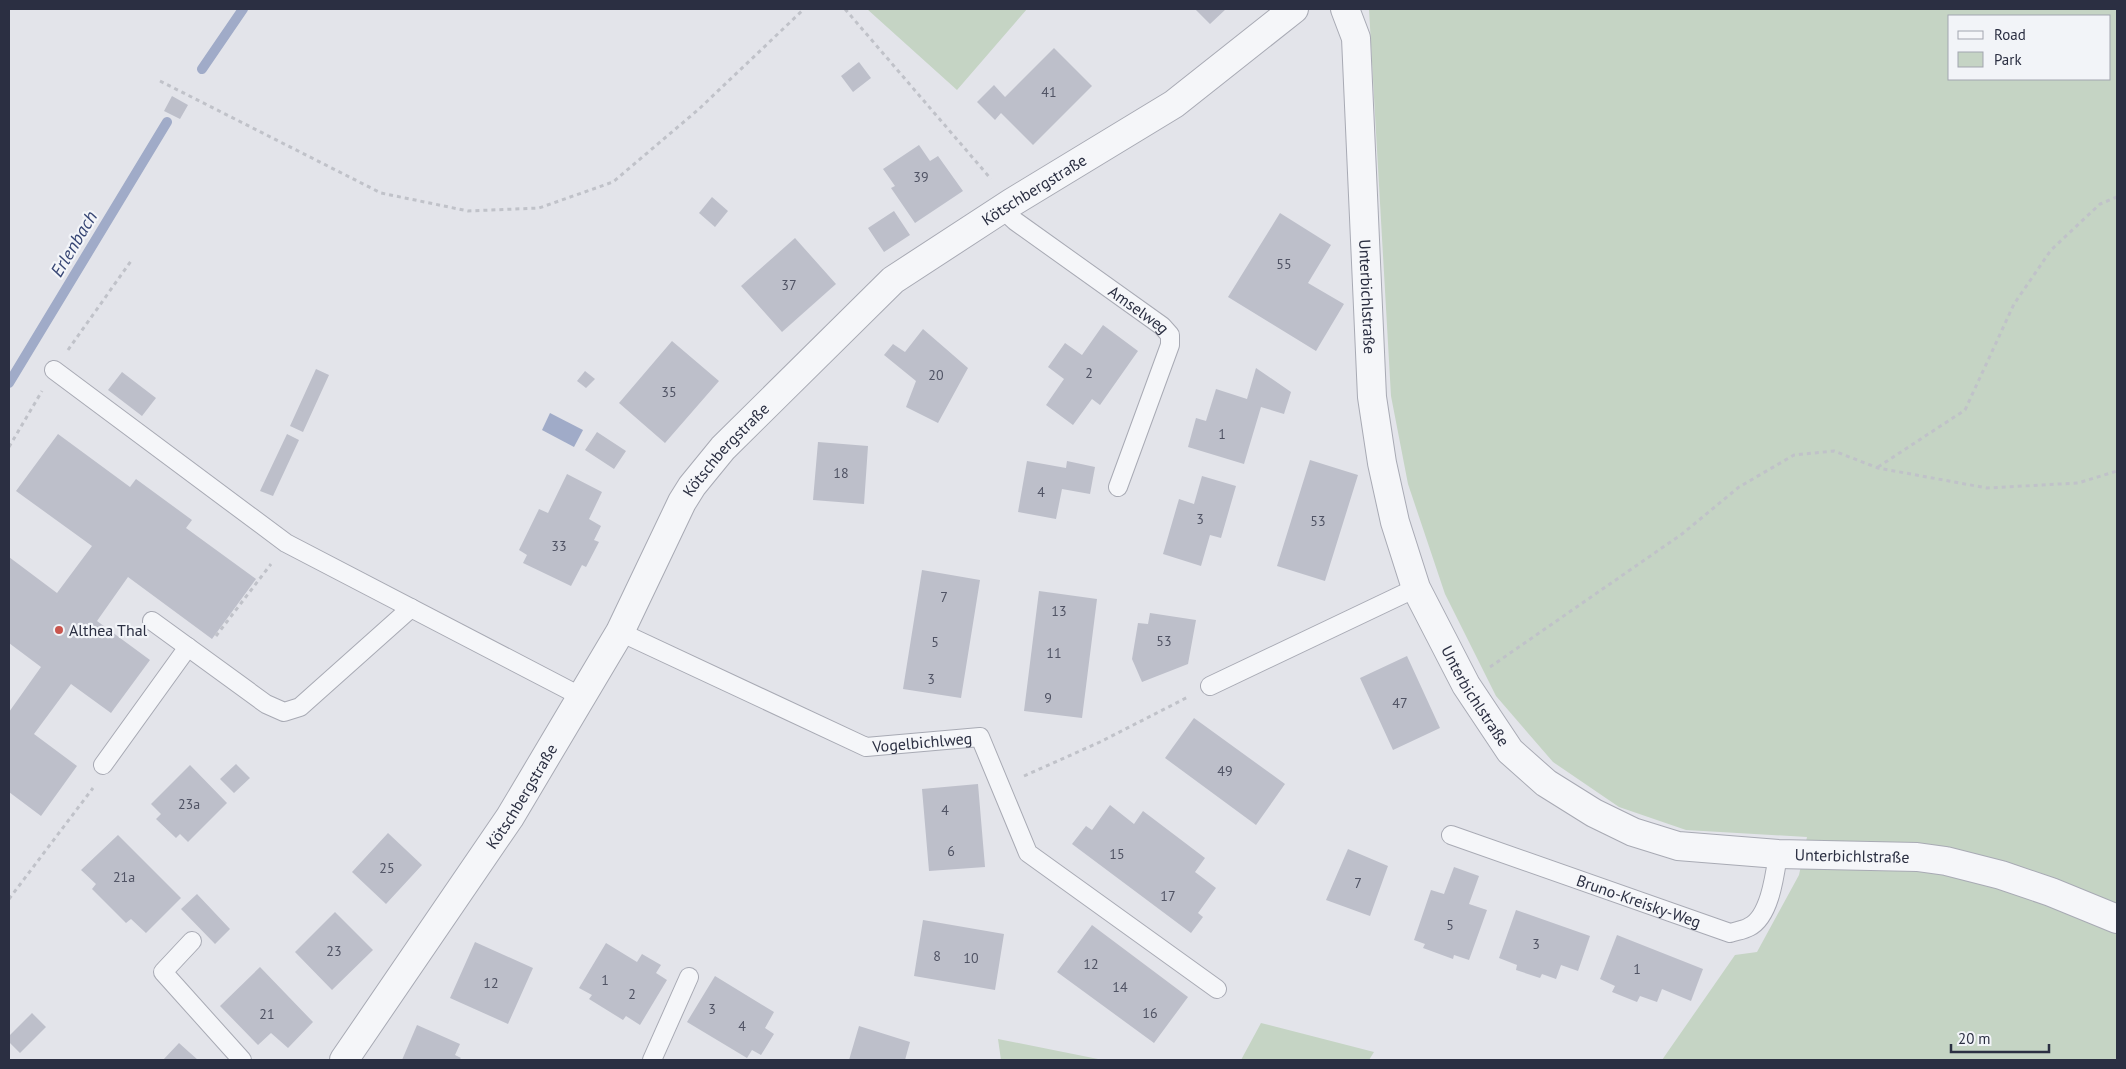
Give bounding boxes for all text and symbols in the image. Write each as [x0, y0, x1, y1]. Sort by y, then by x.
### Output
legend [1948, 15, 2111, 80]
text: Road [1994, 25, 2026, 44]
text: Park [1994, 50, 2022, 69]
house number: 41 [1041, 83, 1057, 101]
street label: Kötschbergstraße [978, 150, 1090, 230]
house number: 39 [913, 168, 929, 186]
water label: Erlenbach [45, 207, 102, 281]
street label: Unterbichlstraße [1355, 239, 1380, 355]
house number: 55 [1276, 255, 1292, 273]
house number: 37 [781, 276, 797, 294]
street label: Amselweg [1105, 281, 1174, 338]
house number: 2 [1085, 364, 1093, 382]
house number: 20 [928, 366, 944, 384]
house number: 35 [661, 383, 677, 401]
street label: Kötschbergstraße [678, 398, 773, 500]
house number: 1 [1218, 425, 1226, 443]
house number: 18 [833, 464, 849, 482]
house number: 4 [1037, 483, 1045, 501]
house number: 3 [1196, 510, 1204, 528]
house number: 53 [1310, 512, 1326, 530]
house number: 33 [551, 537, 567, 555]
house number: 7 [940, 588, 948, 606]
house number: 13 [1051, 602, 1067, 620]
place label: Althea Thal [69, 620, 148, 640]
marker: Althea Thal [53, 624, 65, 636]
house number: 53 [1156, 632, 1172, 650]
house number: 5 [931, 633, 939, 651]
street label: Unterbichlstraße [1437, 642, 1514, 750]
house number: 11 [1046, 644, 1062, 662]
house number: 3 [927, 670, 935, 688]
house number: 9 [1044, 689, 1052, 707]
house number: 47 [1392, 694, 1408, 712]
street label: Vogelbichlweg [871, 728, 973, 756]
street label: Kötschbergstraße [481, 740, 561, 853]
house number: 49 [1217, 762, 1233, 780]
house number: 23a [178, 795, 200, 813]
house number: 4 [941, 801, 949, 819]
house number: 6 [947, 842, 955, 860]
street label: Unterbichlstraße [1794, 844, 1910, 867]
house number: 15 [1109, 845, 1125, 863]
house number: 25 [379, 859, 395, 877]
house number: 21a [113, 868, 135, 886]
street label: Bruno-Kreisky-Weg [1574, 870, 1704, 932]
house number: 7 [1354, 874, 1362, 892]
house number: 17 [1160, 887, 1176, 905]
house number: 5 [1446, 916, 1454, 934]
house number: 3 [1532, 935, 1540, 953]
house number: 23 [326, 942, 342, 960]
house number: 8 [933, 947, 941, 965]
house number: 10 [963, 949, 979, 967]
house number: 12 [1083, 955, 1099, 973]
house number: 1 [1633, 960, 1641, 978]
house number: 1 [601, 971, 609, 989]
house number: 12 [483, 974, 499, 992]
house number: 14 [1112, 978, 1128, 996]
house number: 2 [628, 985, 636, 1003]
house number: 3 [708, 1000, 716, 1018]
house number: 16 [1142, 1004, 1158, 1022]
house number: 21 [259, 1005, 275, 1023]
house number: 4 [738, 1017, 746, 1035]
scale bar [1951, 1022, 2048, 1054]
text: 20 m [1958, 1029, 1991, 1048]

